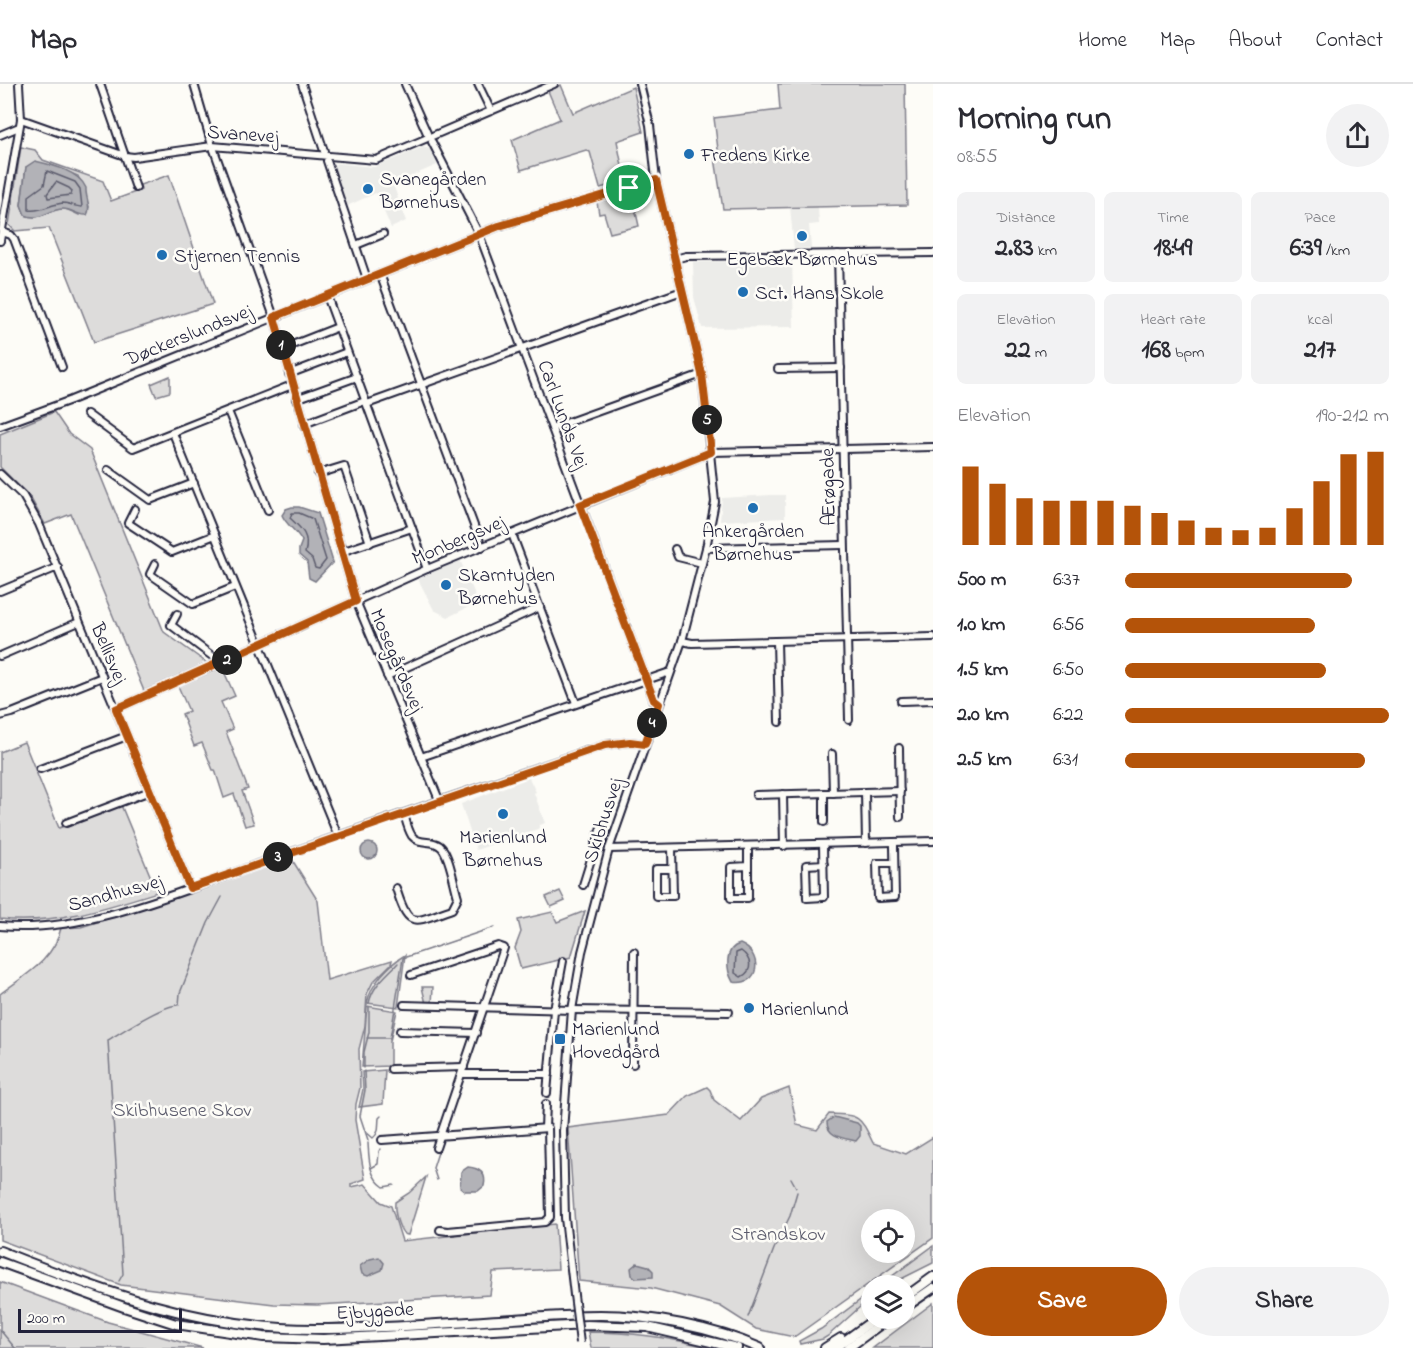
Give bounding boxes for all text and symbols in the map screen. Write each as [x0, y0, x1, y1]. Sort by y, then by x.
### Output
text: Map [30, 21, 77, 62]
text: Home [1078, 26, 1127, 56]
text: Map [1160, 26, 1195, 56]
text: About [1228, 26, 1282, 56]
text: Contact [1315, 26, 1383, 56]
text: Morning run [957, 96, 1111, 144]
button: share [1326, 104, 1389, 167]
street label: Svanevej [206, 119, 280, 153]
place label: Fredens Kirke [700, 142, 810, 171]
text: 08:55 [957, 143, 998, 172]
marker: Fredens Kirke [682, 147, 696, 161]
pin [603, 162, 654, 213]
place label: Svanegården Børnehus [379, 166, 486, 218]
icon: arrive [612, 171, 645, 204]
marker: Svanegården Børnehus [361, 182, 375, 196]
text: Distance [997, 206, 1055, 230]
text: Time [1157, 206, 1189, 230]
text: Pace [1304, 206, 1336, 230]
marker: Egebæk Børnehus [795, 229, 809, 243]
text: 2.83 [995, 230, 1034, 268]
text: 18:49 [1154, 230, 1192, 268]
text: 6:39 [1290, 230, 1322, 268]
text: km [1034, 239, 1057, 263]
text: /km [1322, 239, 1350, 263]
place label: Stjernen Tennis [174, 243, 300, 272]
place label: Egebæk Børnehus [726, 246, 878, 276]
marker: Stjernen Tennis [155, 248, 169, 262]
place label: Sct. Hans Skole [755, 280, 884, 309]
marker: Sct. Hans Skole [736, 285, 750, 299]
street label: Døckerslundsvej [120, 297, 258, 375]
text: Elevation [997, 308, 1055, 332]
text: Heart rate [1140, 308, 1206, 332]
text: kcal [1307, 308, 1333, 332]
pin: 1 [266, 330, 296, 360]
text: 22 [1005, 332, 1031, 370]
text: 168 [1141, 332, 1171, 370]
text: 217 [1304, 332, 1336, 370]
text: 1 [278, 333, 284, 357]
text: m [1031, 341, 1047, 365]
text: bpm [1171, 341, 1205, 365]
street label: Carl Lunds Vej [529, 356, 595, 474]
text: Elevation [957, 402, 1031, 431]
text: 190–212 m [1315, 402, 1389, 431]
pin: 5 [692, 405, 722, 435]
text: 5 [702, 408, 712, 432]
street label: Ærøgade [814, 448, 846, 526]
marker: Ankergården Børnehus [746, 501, 760, 515]
street label: Monbergsvej [408, 508, 511, 575]
place label: Ankergården Børnehus [702, 518, 804, 570]
place label: Skarntyden Børnehus [457, 562, 555, 614]
text: 500 m [957, 566, 1006, 595]
text: 6:37 [1053, 566, 1080, 595]
marker: Skarntyden Børnehus [439, 578, 453, 592]
street label: Mosegårdsvej [360, 605, 431, 719]
text: 1.0 km [957, 611, 1005, 640]
text: 6:56 [1053, 611, 1084, 640]
street label: Bellisvej [81, 618, 134, 690]
pin: 2 [212, 645, 242, 675]
text: 2 [223, 648, 231, 672]
text: 1.5 km [957, 656, 1008, 685]
text: 6:50 [1053, 656, 1084, 685]
text: 2.0 km [957, 701, 1009, 730]
text: 6:22 [1053, 701, 1083, 730]
pin: 4 [637, 708, 667, 738]
text: 4 [649, 711, 655, 735]
text: 2.5 km [957, 746, 1012, 775]
text: 6:31 [1053, 746, 1078, 775]
street label: Skibhusvej [577, 774, 632, 867]
marker: Marienlund Børnehus [496, 807, 510, 821]
place label: Marienlund Børnehus [459, 824, 547, 876]
pin: 3 [263, 842, 293, 872]
text: 3 [275, 845, 281, 869]
street label: Sandhusvej [65, 868, 167, 921]
place label: Marienlund [761, 996, 848, 1025]
marker: Marienlund [742, 1001, 756, 1015]
place label: Marienlund Hovedgård [572, 1016, 660, 1069]
marker: Marienlund Hovedgård [553, 1032, 567, 1046]
park label: Skibhusene Skov [113, 1097, 252, 1126]
map controls [861, 1209, 915, 1329]
button: locate [861, 1209, 915, 1263]
park label: Strandskov [731, 1221, 826, 1250]
button: Save [957, 1267, 1167, 1336]
button: Share [1179, 1267, 1389, 1336]
button: layers [861, 1275, 915, 1329]
street label: Ejbygade [336, 1296, 415, 1330]
scale bar [18, 1306, 182, 1334]
text: 200 m [27, 1307, 65, 1331]

